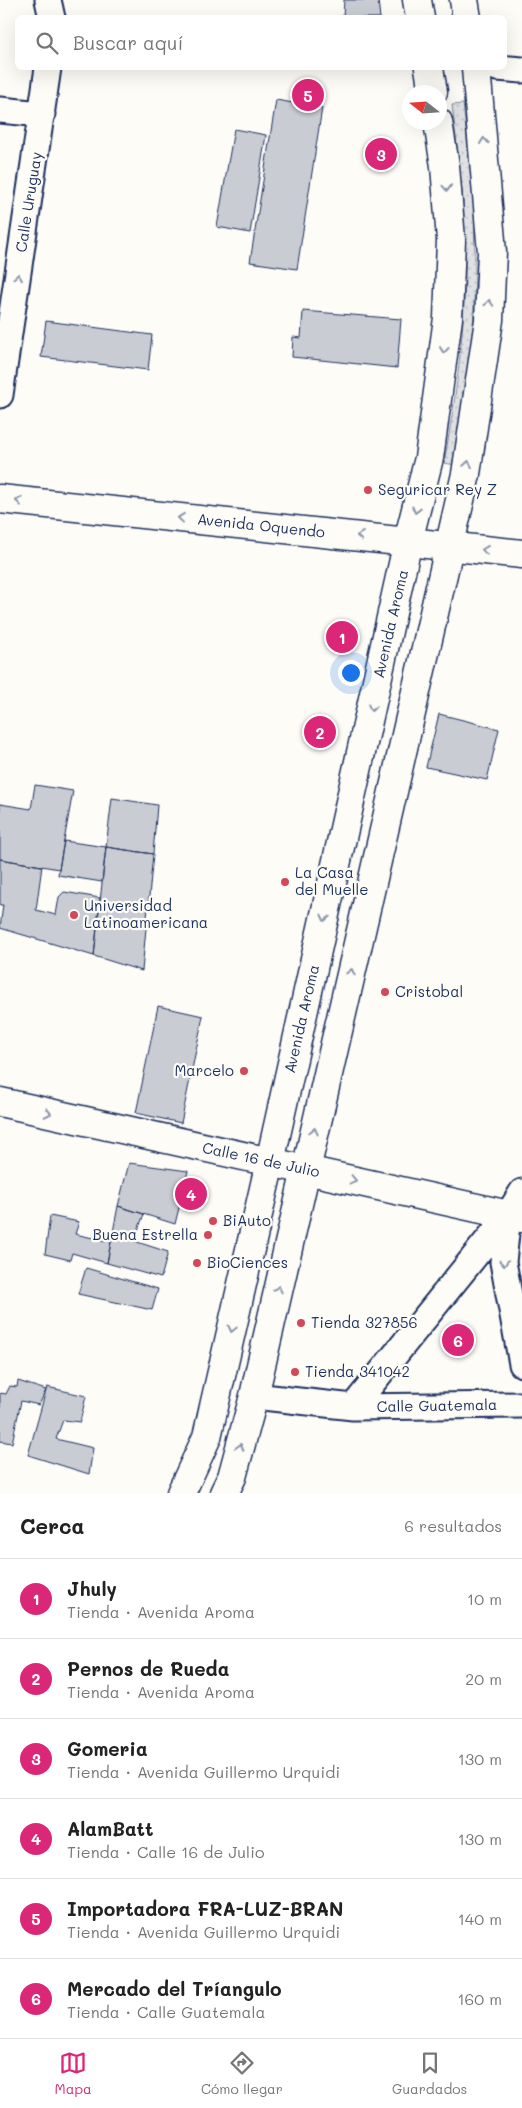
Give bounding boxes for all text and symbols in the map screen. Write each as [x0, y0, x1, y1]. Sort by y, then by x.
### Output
search box [15, 15, 507, 70]
icon: search [33, 29, 61, 57]
text: Buscar aquí [73, 30, 183, 55]
pin: 5 [292, 76, 324, 114]
north arrow [402, 85, 447, 130]
pin: 3 [365, 135, 397, 173]
one-way arrow [478, 136, 489, 144]
street label: Calle Uruguay [10, 150, 46, 254]
one-way arrow [441, 184, 452, 192]
one-way arrow [12, 273, 22, 282]
one-way arrow [484, 298, 495, 306]
one-way arrow [439, 347, 450, 355]
one-way arrow [462, 459, 472, 468]
place label: Seguricar Rey Z [378, 479, 497, 499]
marker: Seguricar Rey Z [362, 484, 374, 496]
one-way arrow [15, 496, 23, 507]
one-way arrow [411, 506, 422, 515]
street label: Avenida Oquendo [196, 508, 326, 542]
one-way arrow [177, 513, 185, 524]
one-way arrow [356, 531, 364, 542]
one-way arrow [481, 545, 489, 556]
street label: Avenida Aroma [368, 568, 412, 680]
pin: 1 [326, 618, 358, 656]
your location [338, 660, 364, 686]
one-way arrow [367, 704, 378, 713]
pin: 2 [304, 713, 336, 751]
place label: La Casa del Muelle [295, 862, 369, 899]
marker: La Casa del Muelle [279, 876, 291, 888]
place label: Universidad Latinoamericana [84, 895, 208, 932]
marker: Universidad Latinoamericana [68, 909, 80, 921]
one-way arrow [320, 914, 331, 923]
street label: Avenida Aroma [279, 963, 323, 1075]
one-way arrow [345, 968, 356, 977]
place label: Cristobal [395, 981, 463, 1001]
marker: Cristobal [379, 986, 391, 998]
place label: Marcelo [174, 1060, 234, 1080]
marker: Marcelo [238, 1065, 250, 1077]
one-way arrow [43, 1107, 52, 1118]
one-way arrow [308, 1126, 319, 1135]
street label: Calle 16 de Julio [201, 1137, 322, 1181]
one-way arrow [348, 1174, 357, 1185]
pin: 4 [175, 1175, 207, 1213]
place label: BiAuto [223, 1210, 271, 1230]
marker: BiAuto [207, 1215, 219, 1227]
place label: Buena Estrella [93, 1224, 198, 1244]
marker: Buena Estrella [202, 1229, 214, 1241]
place label: BioCiences [207, 1252, 288, 1272]
marker: BioCiences [191, 1257, 203, 1269]
one-way arrow [499, 1260, 510, 1268]
one-way arrow [272, 1285, 283, 1294]
place label: Tienda 327856 [311, 1312, 418, 1332]
marker: Tienda 327856 [295, 1317, 307, 1329]
pin: 6 [442, 1321, 474, 1359]
one-way arrow [227, 1324, 238, 1333]
place label: Tienda 341042 [305, 1361, 410, 1381]
marker: Tienda 341042 [289, 1366, 301, 1378]
street label: Calle Guatemala [376, 1394, 497, 1416]
one-way arrow [234, 1443, 245, 1451]
text: Cerca [20, 1512, 85, 1539]
text: 6 resultados [404, 1515, 502, 1536]
text: Jhuly [67, 1576, 117, 1601]
text: 1 [32, 1588, 40, 1609]
text: 10 m [467, 1588, 502, 1609]
text: Tienda · Avenida Aroma [67, 1601, 255, 1622]
text: Pernos de Rueda [67, 1656, 229, 1681]
text: 2 [32, 1668, 40, 1689]
text: 20 m [465, 1668, 502, 1689]
text: Tienda · Avenida Aroma [67, 1681, 255, 1702]
text: Gomeria [67, 1736, 148, 1761]
text: 3 [31, 1748, 41, 1769]
text: 130 m [458, 1748, 502, 1769]
text: Tienda · Avenida Guillermo Urquidi [67, 1761, 340, 1782]
text: AlamBatt [67, 1816, 153, 1841]
text: 4 [31, 1828, 41, 1849]
text: 130 m [458, 1828, 502, 1849]
text: Tienda · Calle 16 de Julio [67, 1841, 264, 1862]
text: Importadora FRA-LUZ-BRAN [67, 1896, 343, 1921]
text: 5 [31, 1908, 41, 1929]
text: 140 m [458, 1908, 502, 1929]
text: Tienda · Avenida Guillermo Urquidi [67, 1921, 340, 1942]
text: Mercado del Tríangulo [67, 1976, 282, 2001]
text: 6 [31, 1988, 41, 2009]
text: 160 m [457, 1988, 502, 2009]
text: Tienda · Calle Guatemala [67, 2001, 266, 2022]
tab: Mapa [55, 2049, 92, 2098]
tab: Cómo llegar [201, 2049, 283, 2098]
tab: Guardados [392, 2049, 467, 2098]

